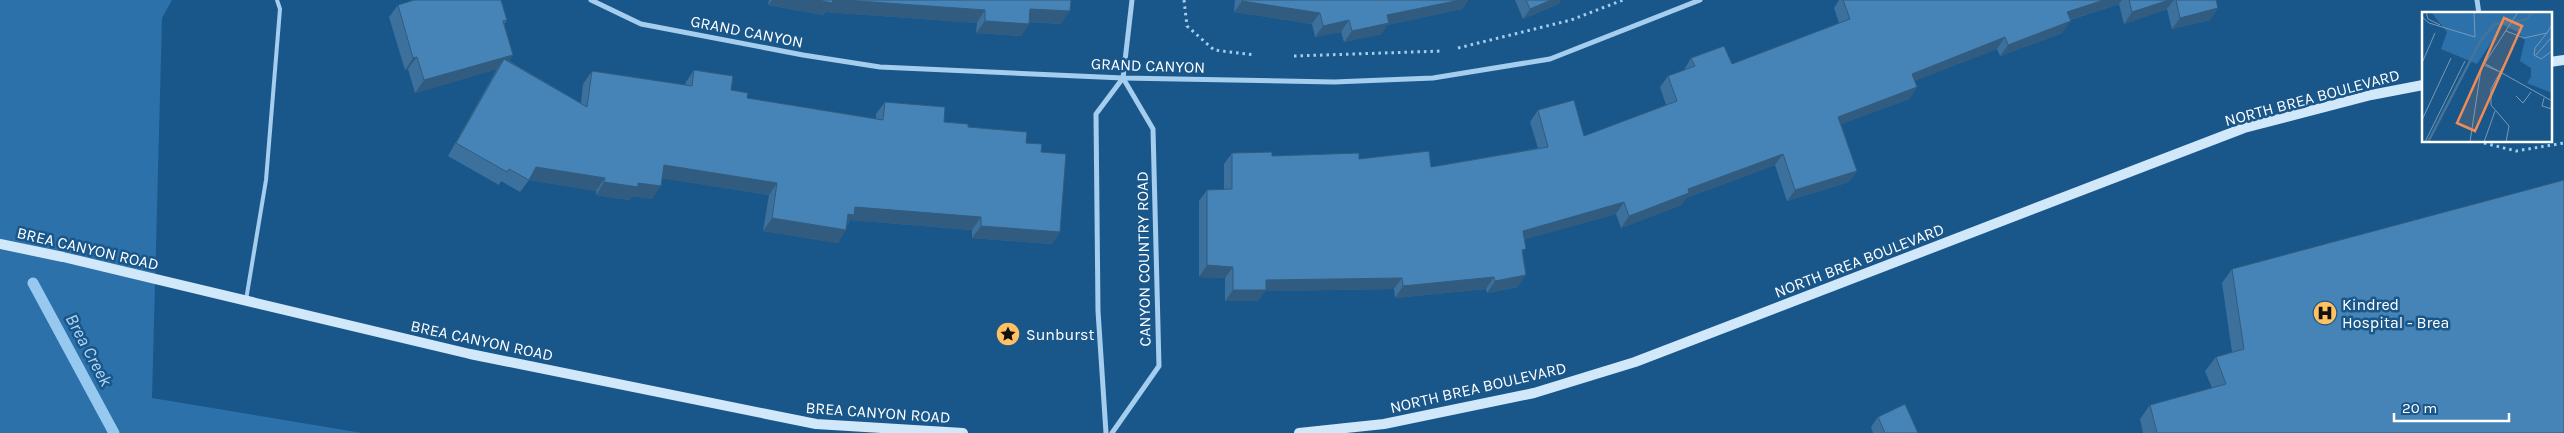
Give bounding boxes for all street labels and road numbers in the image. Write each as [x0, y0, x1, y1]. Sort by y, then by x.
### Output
street label: GRAND CANYON [689, 11, 805, 52]
street label: GRAND CANYON [1091, 54, 1205, 77]
street label: NORTH BREA BOULEVARD [2222, 65, 2402, 130]
street label: CANYON COUNTRY ROAD [1132, 171, 1155, 347]
street label: NORTH BREA BOULEVARD [1771, 219, 1947, 302]
street label: BREA CANYON ROAD [15, 223, 161, 274]
street label: BREA CANYON ROAD [409, 316, 555, 365]
street label: NORTH BREA BOULEVARD [1388, 358, 1568, 417]
street label: BREA CANYON ROAD [805, 398, 951, 427]

